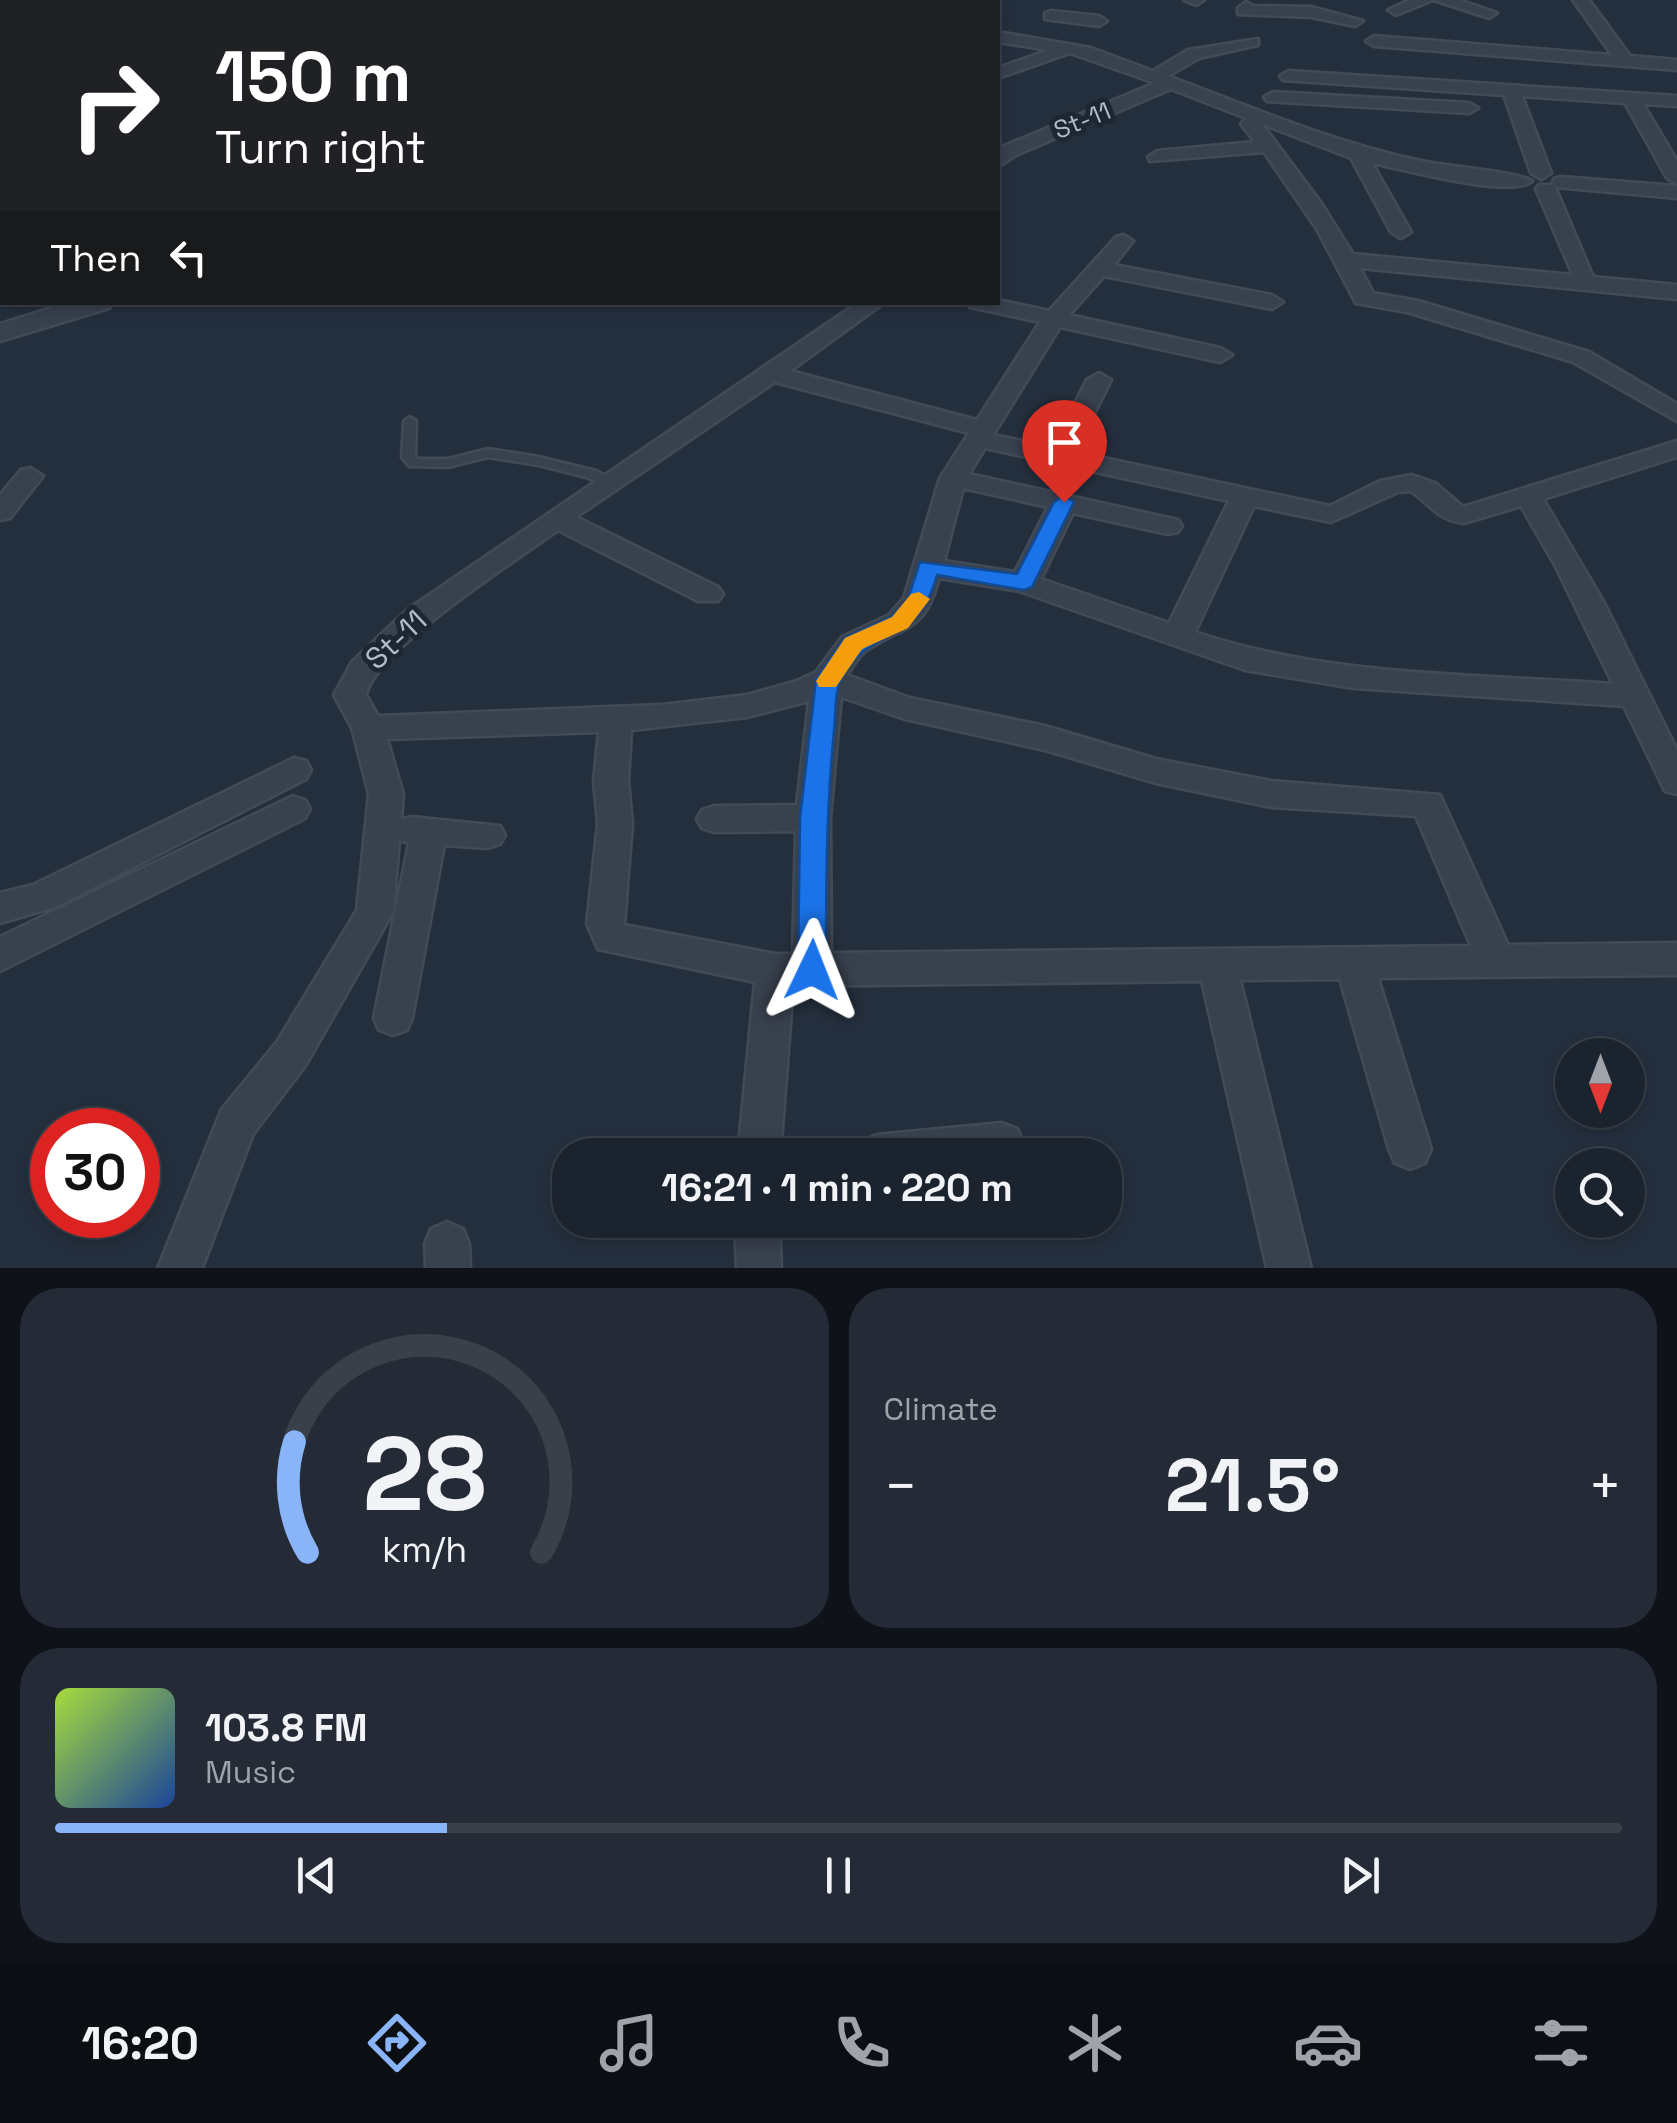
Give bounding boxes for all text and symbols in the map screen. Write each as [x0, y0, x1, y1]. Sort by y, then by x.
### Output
text: 150 m [215, 32, 412, 121]
icon: right [50, 40, 180, 170]
street label: St-11 [1049, 94, 1115, 146]
text: Turn right [215, 119, 426, 176]
icon: left [161, 230, 216, 285]
text: Then [50, 234, 141, 282]
pin [1022, 400, 1107, 503]
icon: arrive [1037, 415, 1092, 470]
street label: St-11 [357, 601, 435, 678]
position arrow [760, 918, 864, 1022]
north arrow [1555, 1038, 1645, 1128]
map controls [1555, 1038, 1645, 1238]
speed limit sign: 30 [30, 1108, 160, 1238]
button: search [1555, 1148, 1645, 1238]
text: 16:21 · 1 min · 220 m [661, 1164, 1013, 1212]
text: Climate [884, 1389, 998, 1429]
text: 28 [362, 1408, 486, 1540]
text: 21.5° [1165, 1437, 1340, 1533]
text: − [884, 1451, 918, 1521]
text: + [1588, 1451, 1622, 1521]
text: km/h [382, 1527, 467, 1572]
text: 103.8 FM [205, 1704, 368, 1752]
text: Music [205, 1752, 296, 1792]
icon: previous [289, 1848, 344, 1903]
icon: pause [811, 1848, 866, 1903]
icon: next [1333, 1848, 1388, 1903]
icon: directions [362, 2008, 432, 2078]
icon: music [594, 2008, 664, 2078]
icon: phone [827, 2008, 897, 2078]
icon: climate [1060, 2008, 1130, 2078]
icon: car [1293, 2008, 1363, 2078]
icon: filters [1526, 2008, 1596, 2078]
text: 16:20 [81, 2015, 199, 2072]

